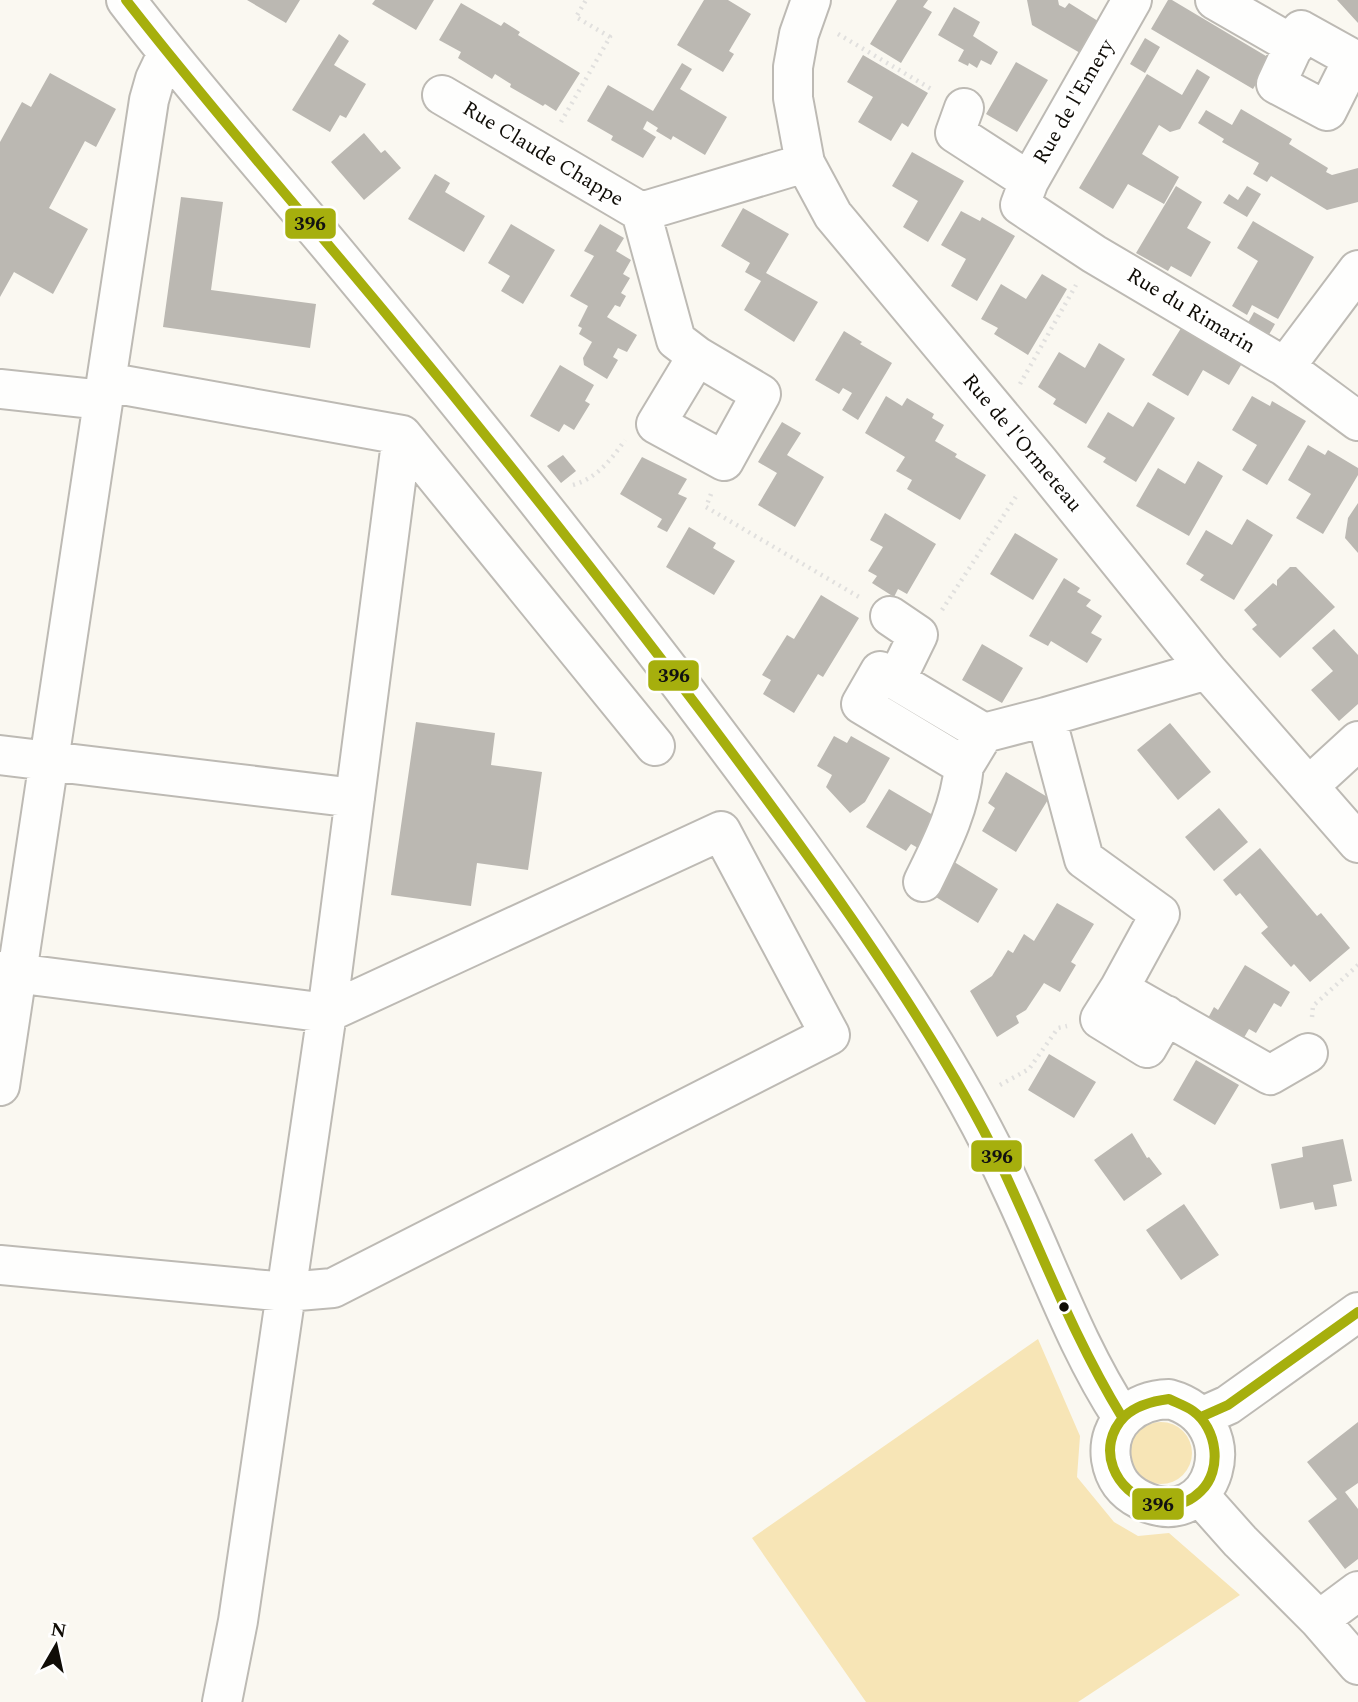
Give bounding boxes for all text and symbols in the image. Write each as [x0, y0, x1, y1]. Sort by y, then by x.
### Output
street label: Rue de l'Emery [1025, 33, 1123, 171]
street label: Rue Claude Chappe [456, 93, 630, 215]
line badge: 396 [284, 207, 337, 240]
text: 396 [294, 210, 326, 239]
street label: Rue du Rimarin [1120, 260, 1262, 362]
street label: Rue de l'Ormeteau [954, 366, 1090, 520]
line badge: 396 [647, 659, 700, 692]
text: 396 [658, 662, 690, 691]
line badge: 396 [970, 1139, 1023, 1173]
text: 396 [981, 1143, 1013, 1172]
unlabelled marker [1057, 1300, 1071, 1314]
line badge: 396 [1131, 1487, 1185, 1521]
text: 396 [1142, 1491, 1174, 1520]
north arrow [21, 1611, 91, 1681]
text: N [48, 1615, 68, 1646]

